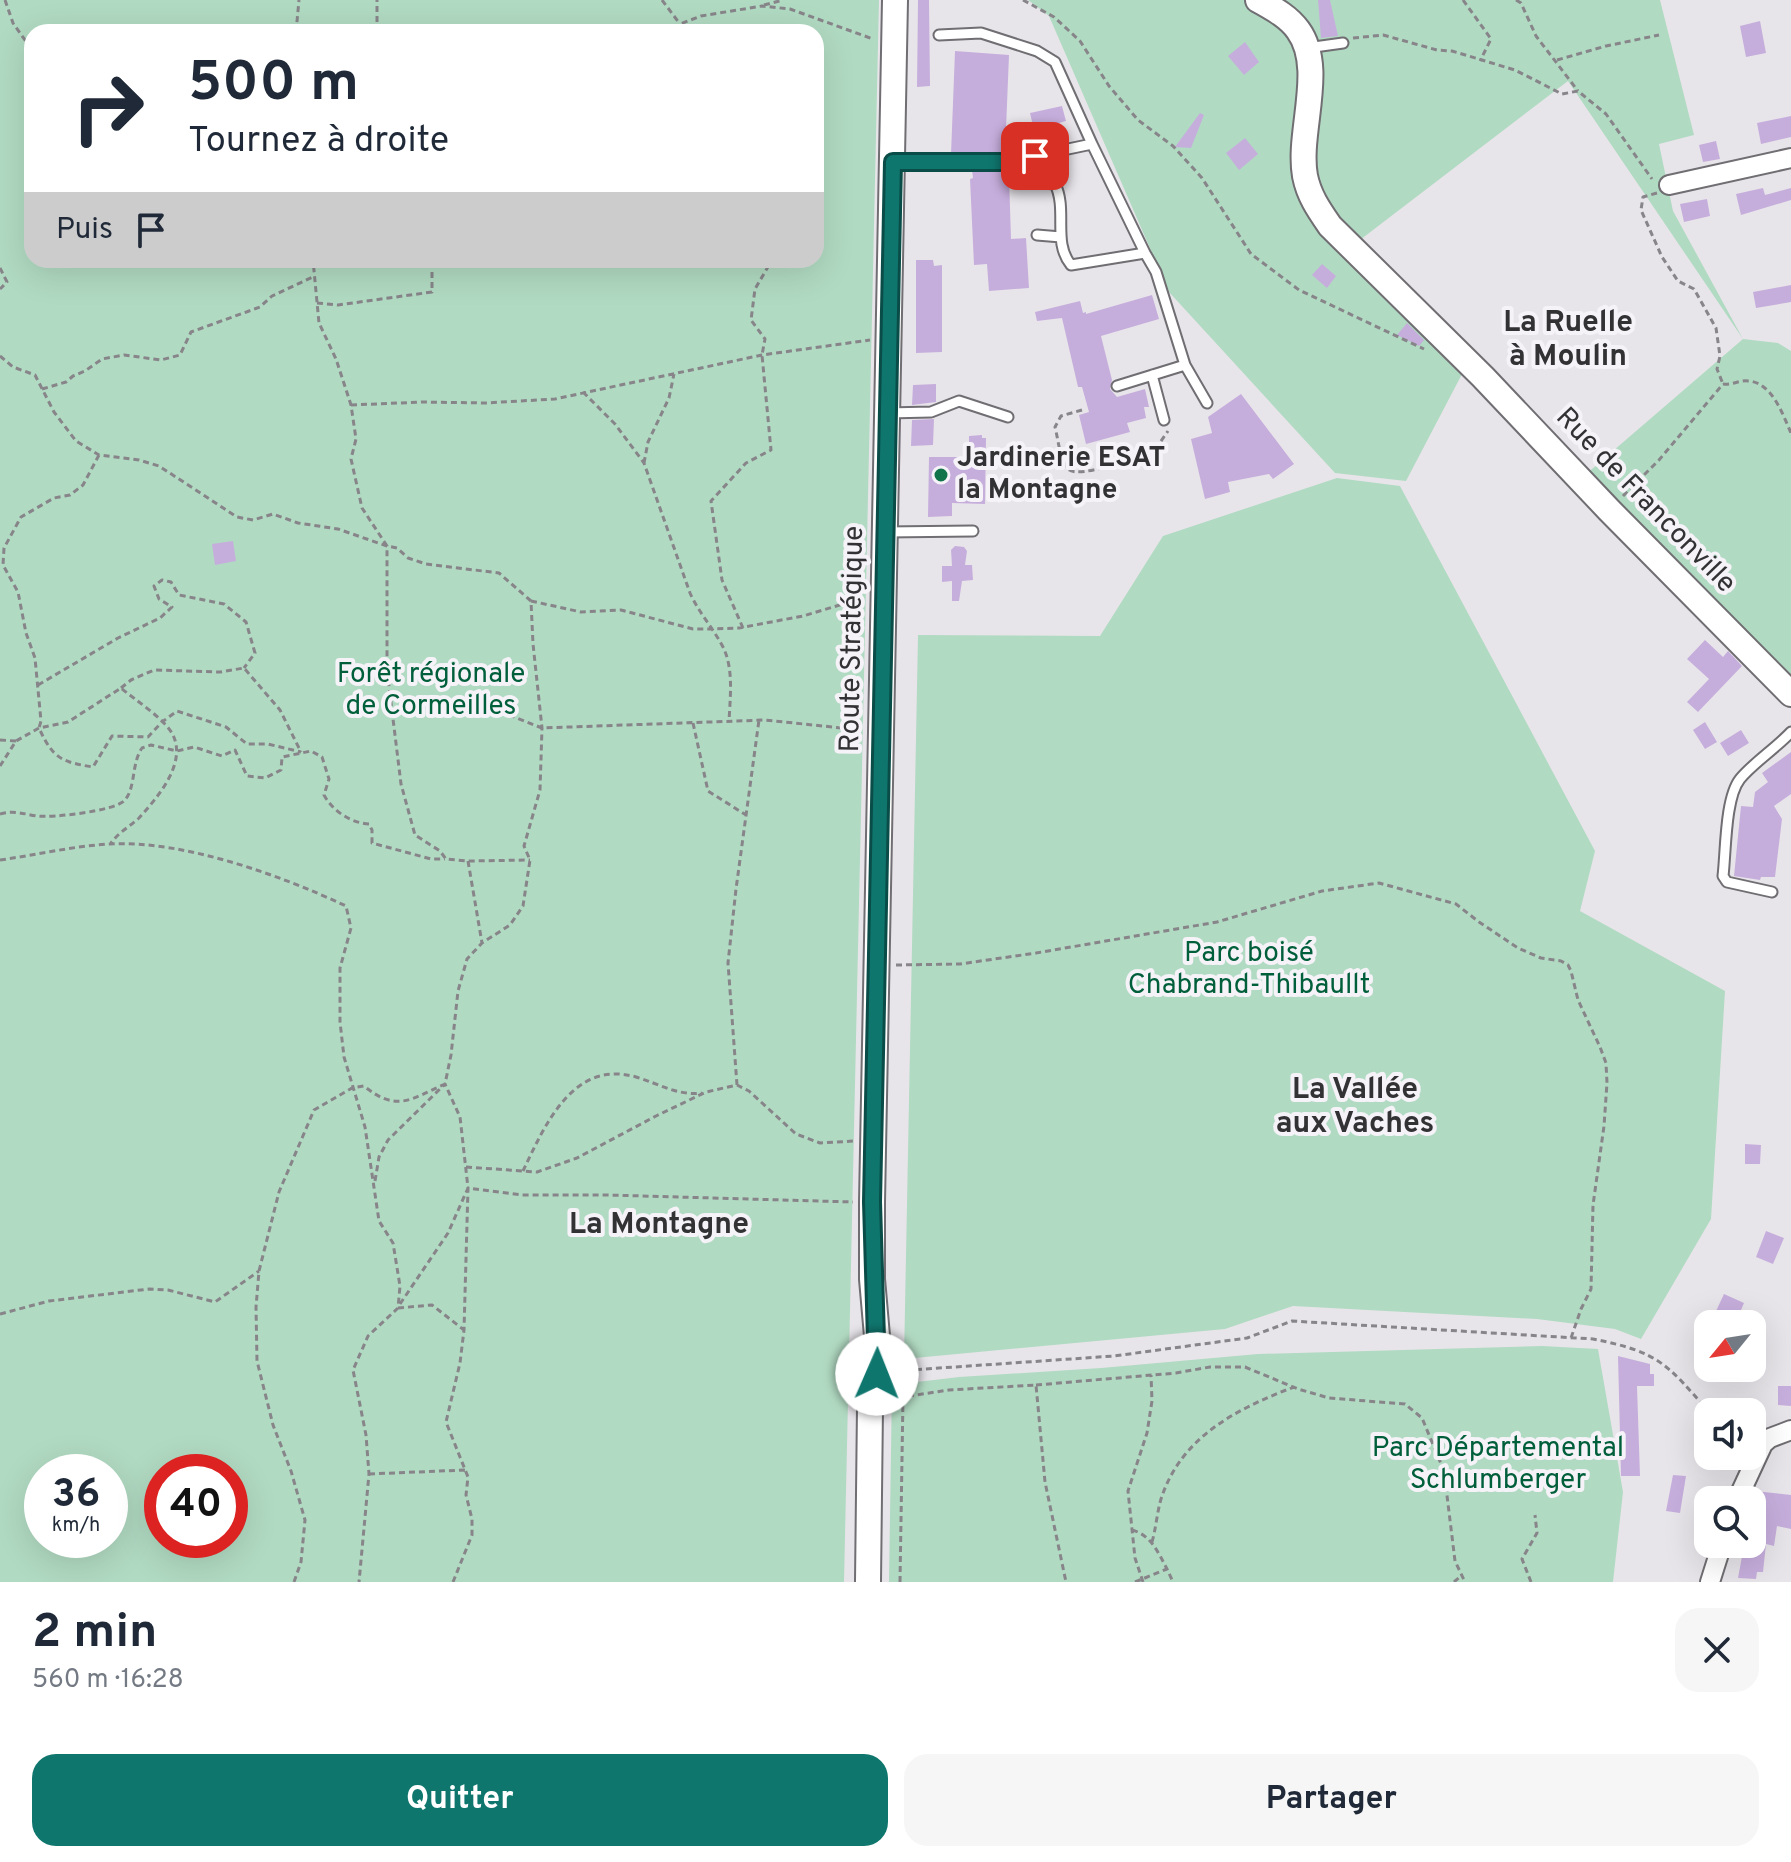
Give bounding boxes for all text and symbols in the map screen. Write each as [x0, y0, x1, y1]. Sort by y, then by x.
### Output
text: 500 m [188, 50, 359, 120]
icon: right [56, 56, 160, 160]
text: Tournez à droite [188, 119, 449, 165]
pin [1001, 122, 1069, 190]
icon: arrive [1013, 134, 1057, 178]
icon: arrive [129, 208, 173, 252]
text: Puis [56, 212, 113, 249]
district label: La Ruelle à Moulin [1503, 305, 1633, 376]
street label: Rue de Franconville [1547, 400, 1743, 602]
place label: Jardinerie ESAT la Montagne [957, 441, 1165, 509]
marker: Jardinerie ESAT la Montagne [932, 466, 950, 484]
street label: Route Stratégique [833, 525, 873, 753]
park label: Forêt régionale de Cormeilles [337, 657, 525, 725]
park label: Parc boisé Chabrand-Thibaullt [1128, 936, 1370, 1004]
district label: La Vallée aux Vaches [1276, 1072, 1434, 1143]
district label: La Montagne [569, 1207, 749, 1244]
north arrow [1694, 1310, 1766, 1382]
map controls [1694, 1310, 1766, 1558]
position arrow [835, 1332, 919, 1416]
button: sound [1694, 1398, 1766, 1470]
park label: Parc Départemental Schlumberger [1372, 1431, 1624, 1499]
speed limit sign: 40 [144, 1454, 248, 1558]
text: 36 [52, 1471, 100, 1521]
button: search [1694, 1486, 1766, 1558]
text: km/h [52, 1513, 100, 1539]
text: 2 min [32, 1604, 157, 1664]
button: close [1675, 1608, 1759, 1692]
text: 560 m · 16:28 [32, 1664, 184, 1697]
button: Quitter [32, 1754, 888, 1846]
button: Partager [904, 1754, 1759, 1846]

